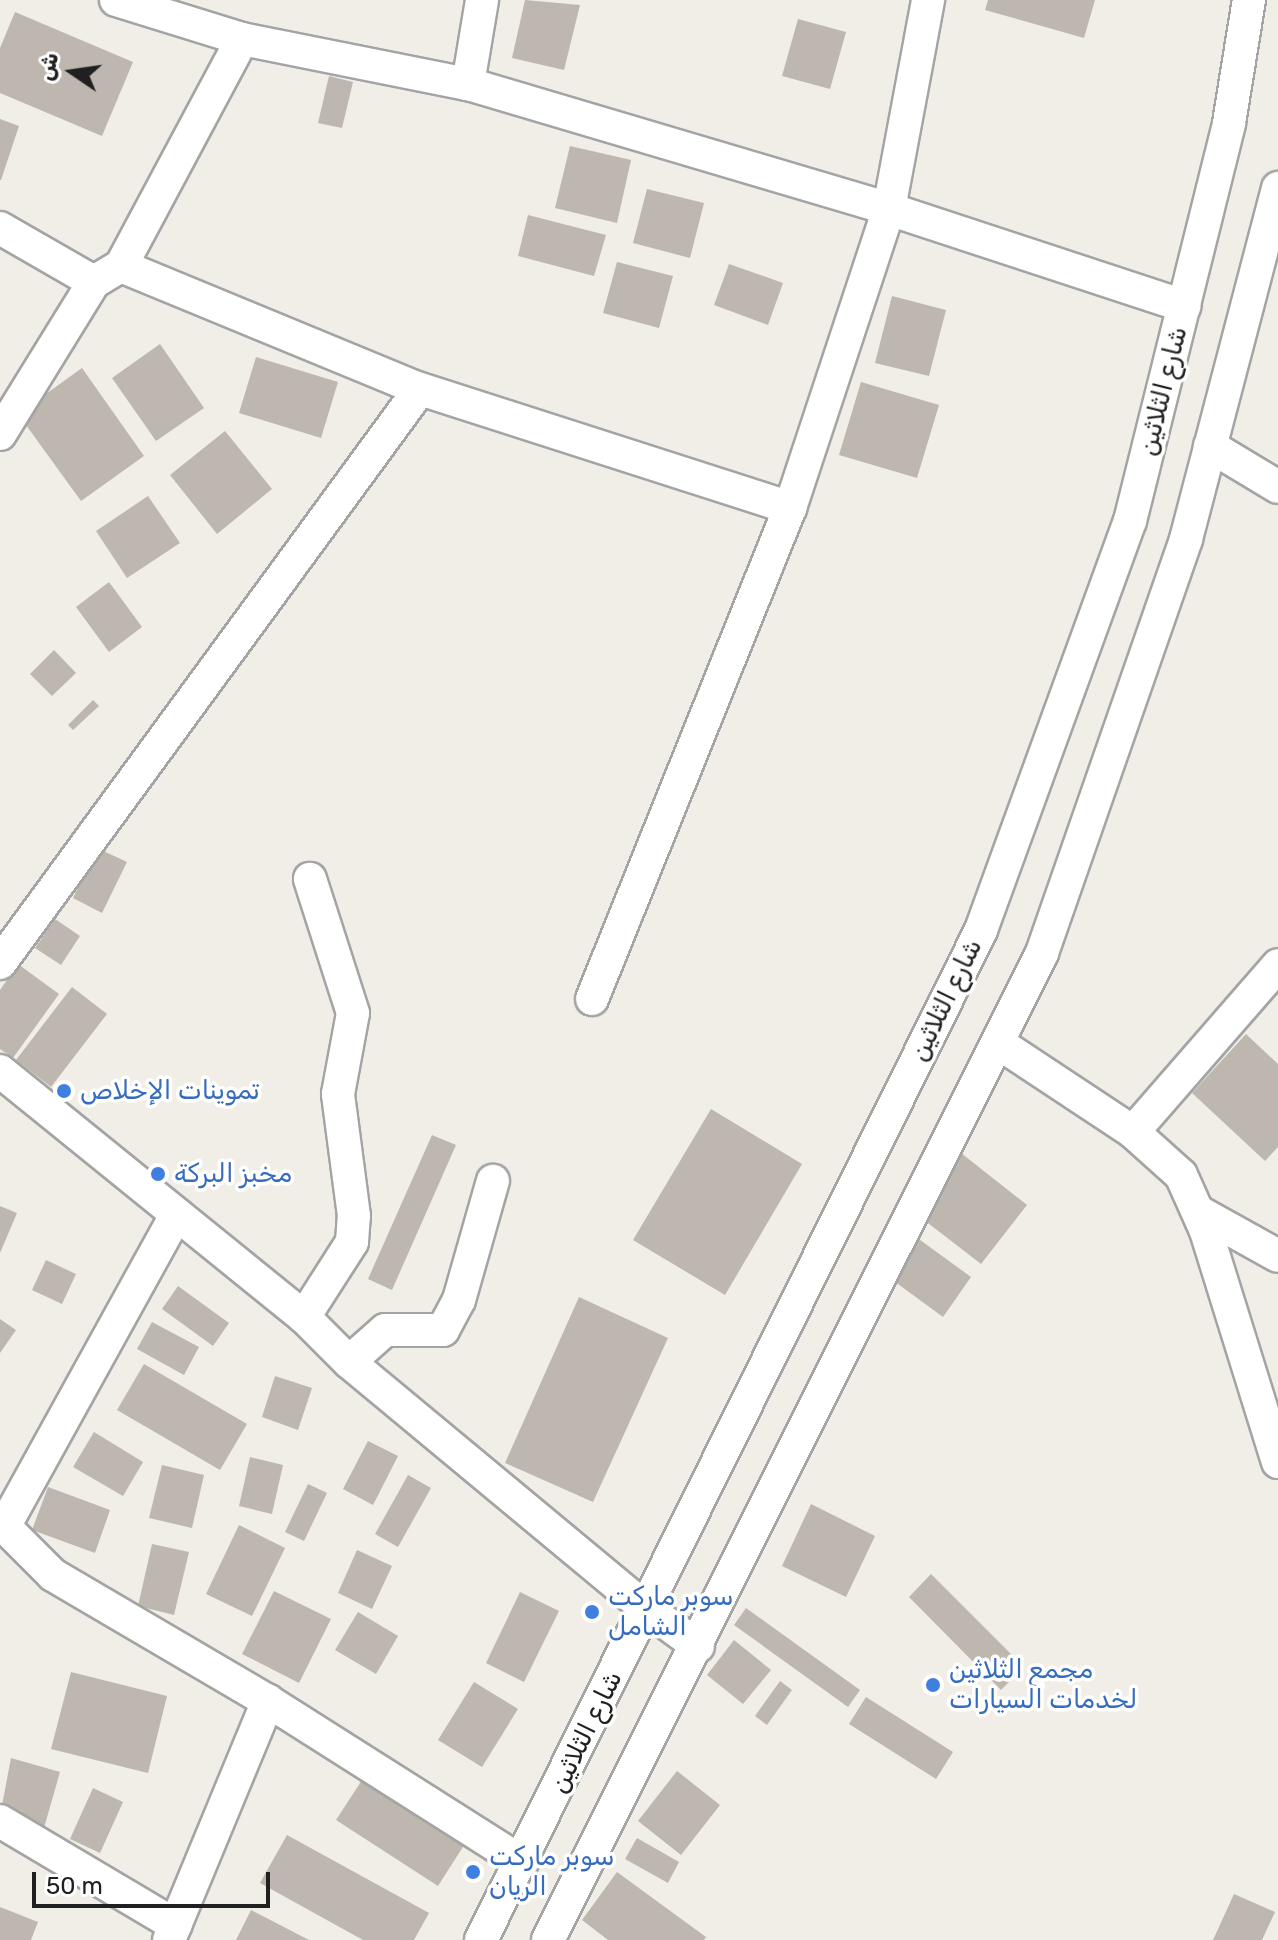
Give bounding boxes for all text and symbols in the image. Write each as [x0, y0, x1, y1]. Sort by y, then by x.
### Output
north arrow [32, 32, 112, 112]
text: ش [32, 50, 64, 83]
street label: شارع الثلاثين [1132, 323, 1194, 459]
street label: شارع الثلاثين [903, 934, 989, 1066]
place label: تموينات الإخلاص [80, 1075, 260, 1107]
marker: تموينات الإخلاص [55, 1082, 73, 1100]
place label: مخبز البركة [174, 1158, 292, 1190]
marker: مخبز البركة [149, 1165, 167, 1183]
place label: سوبر ماركت الشامل [608, 1581, 734, 1642]
marker: سوبر ماركت الشامل [583, 1603, 601, 1621]
place label: مجمع الثلاثين لخدمات السيارات [949, 1654, 1137, 1716]
street label: شارع الثلاثين [543, 1666, 629, 1798]
marker: مجمع الثلاثين لخدمات السيارات [924, 1676, 942, 1694]
place label: سوبر ماركت الريان [489, 1841, 615, 1902]
scale bar [36, 1856, 274, 1906]
marker: سوبر ماركت الريان [464, 1863, 482, 1881]
text: 50 m [46, 1872, 103, 1900]

